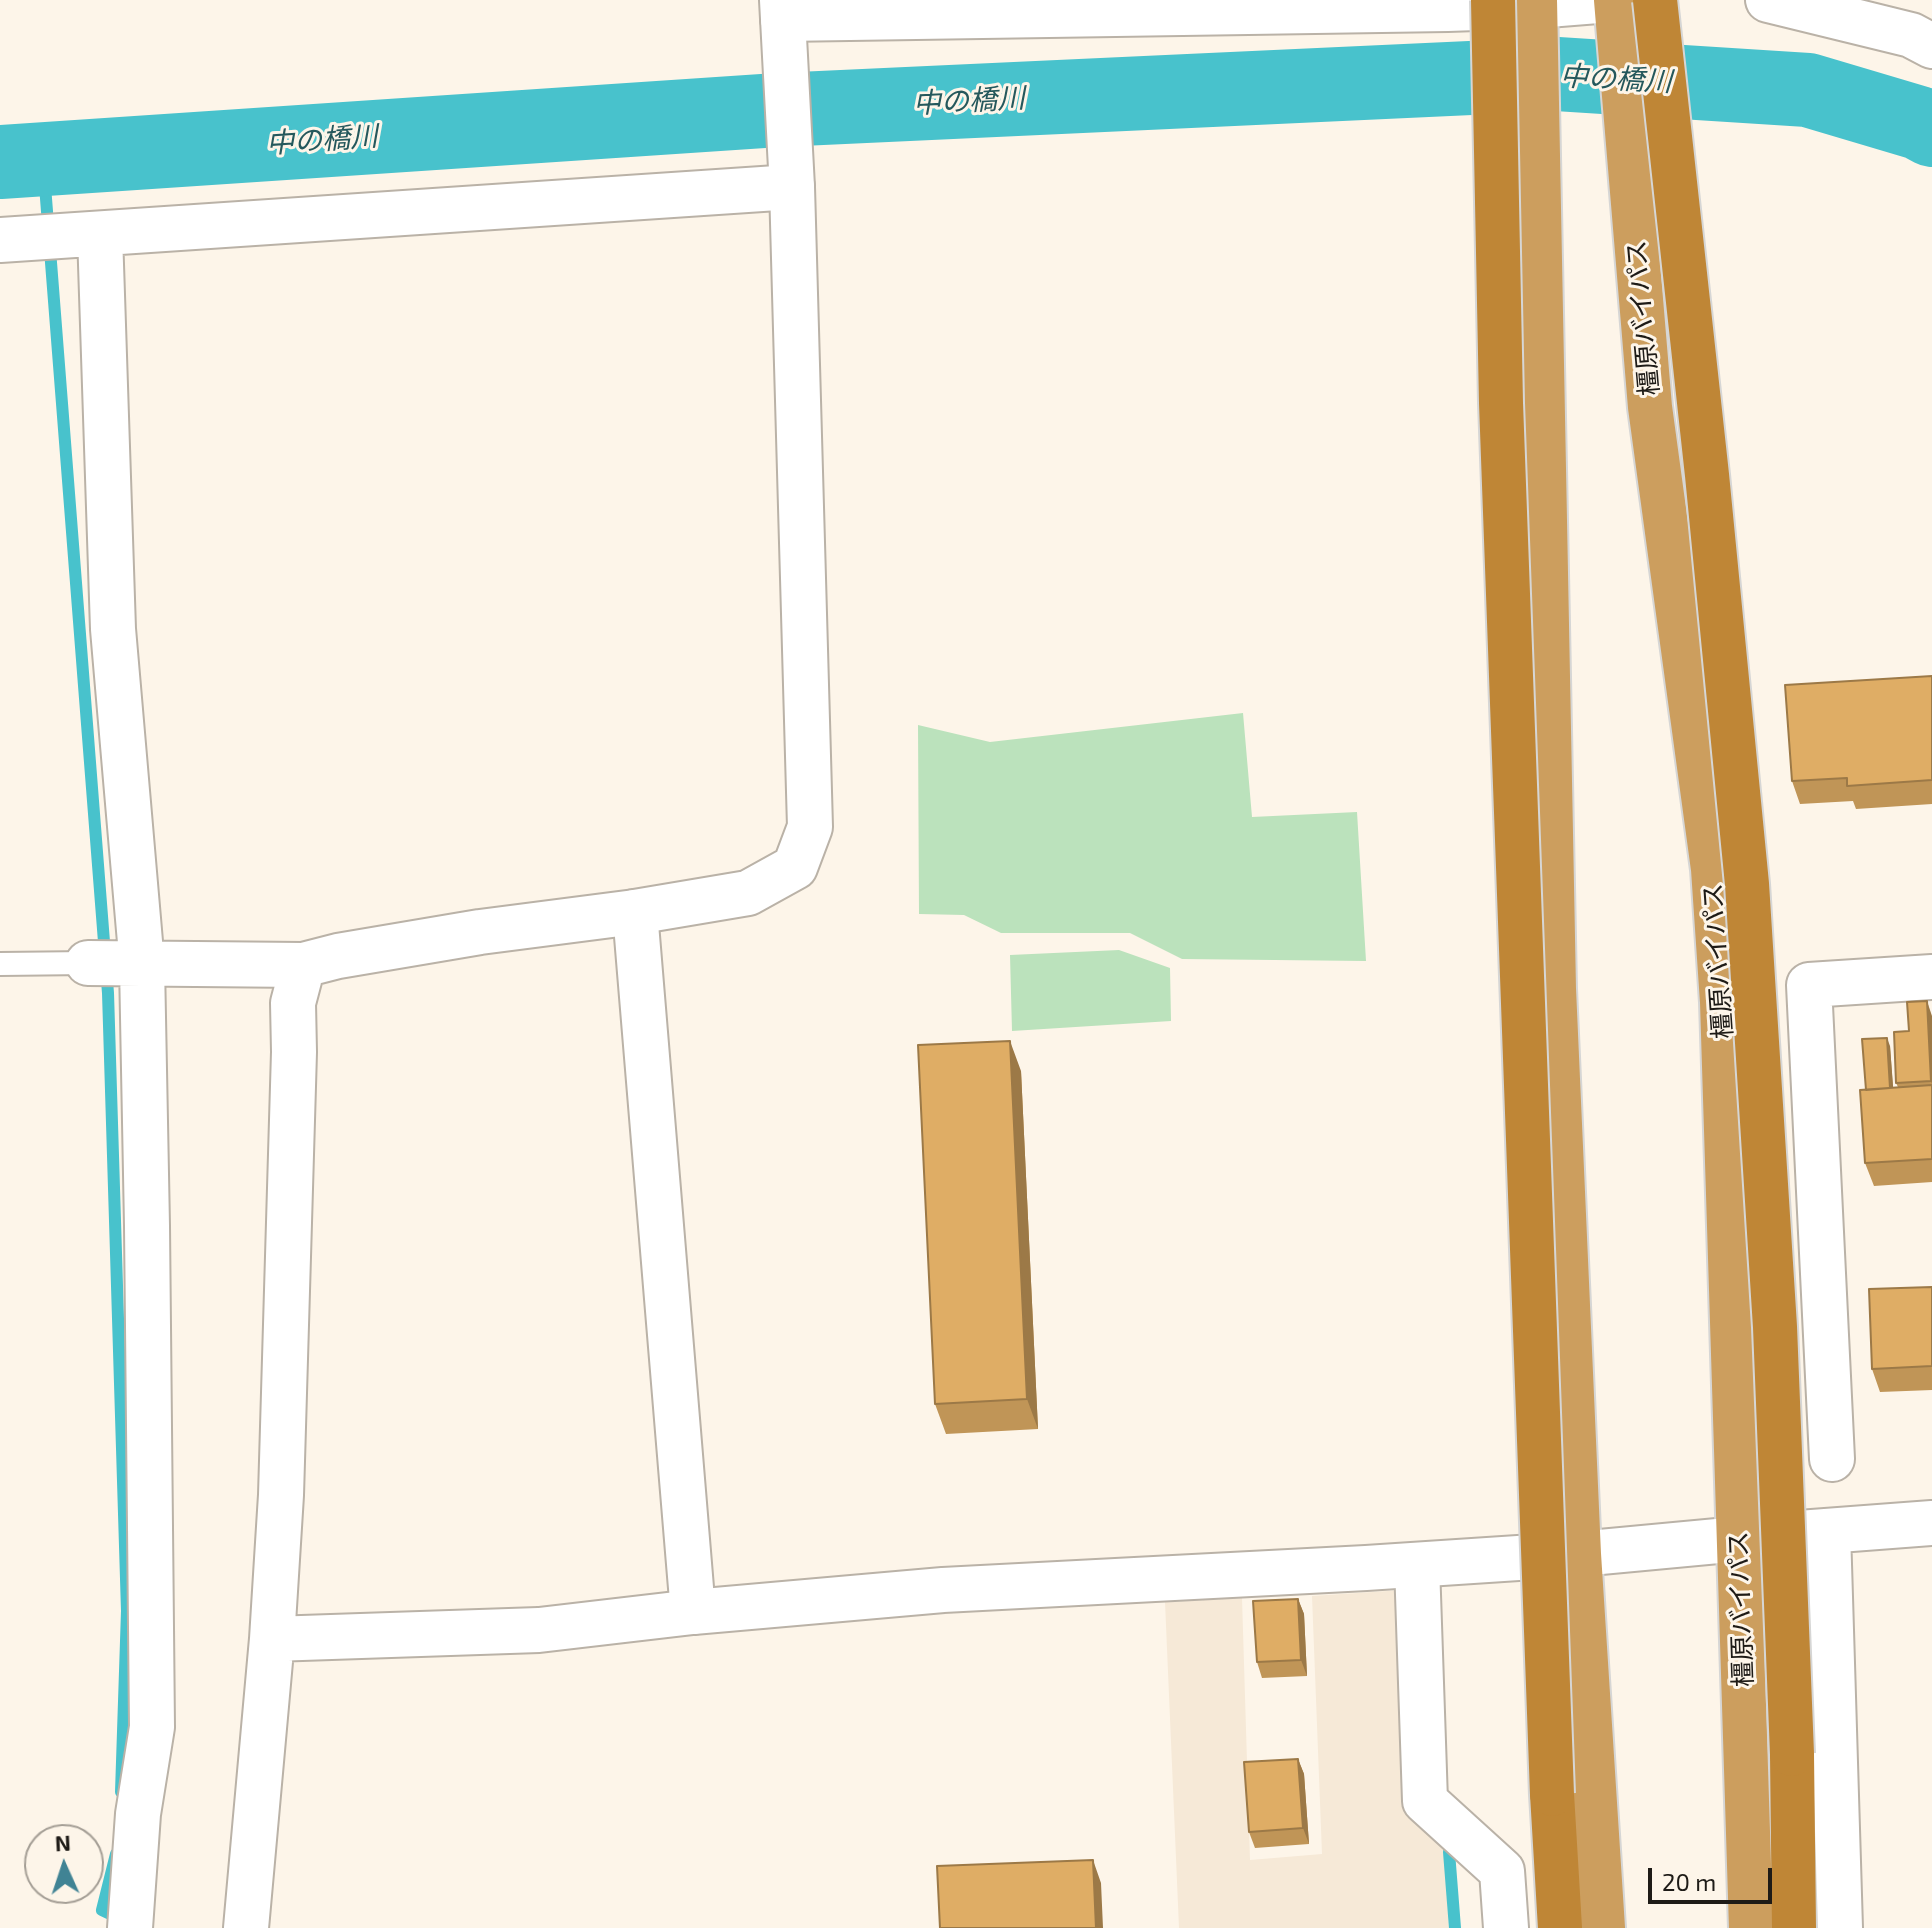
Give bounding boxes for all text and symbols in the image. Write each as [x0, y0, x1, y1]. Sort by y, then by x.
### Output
water label: 中の橋川 [1559, 59, 1673, 99]
water label: 中の橋川 [912, 81, 1026, 121]
water label: 中の橋川 [265, 119, 379, 161]
street label: 橿原バイパス [1621, 239, 1665, 397]
street label: 橿原バイパス [1697, 882, 1739, 1040]
street label: 橿原バイパス [1723, 1531, 1759, 1687]
north arrow [24, 1824, 104, 1904]
text: N [54, 1829, 71, 1855]
scale bar [1652, 1852, 1776, 1902]
text: 20 m [1662, 1867, 1716, 1896]

